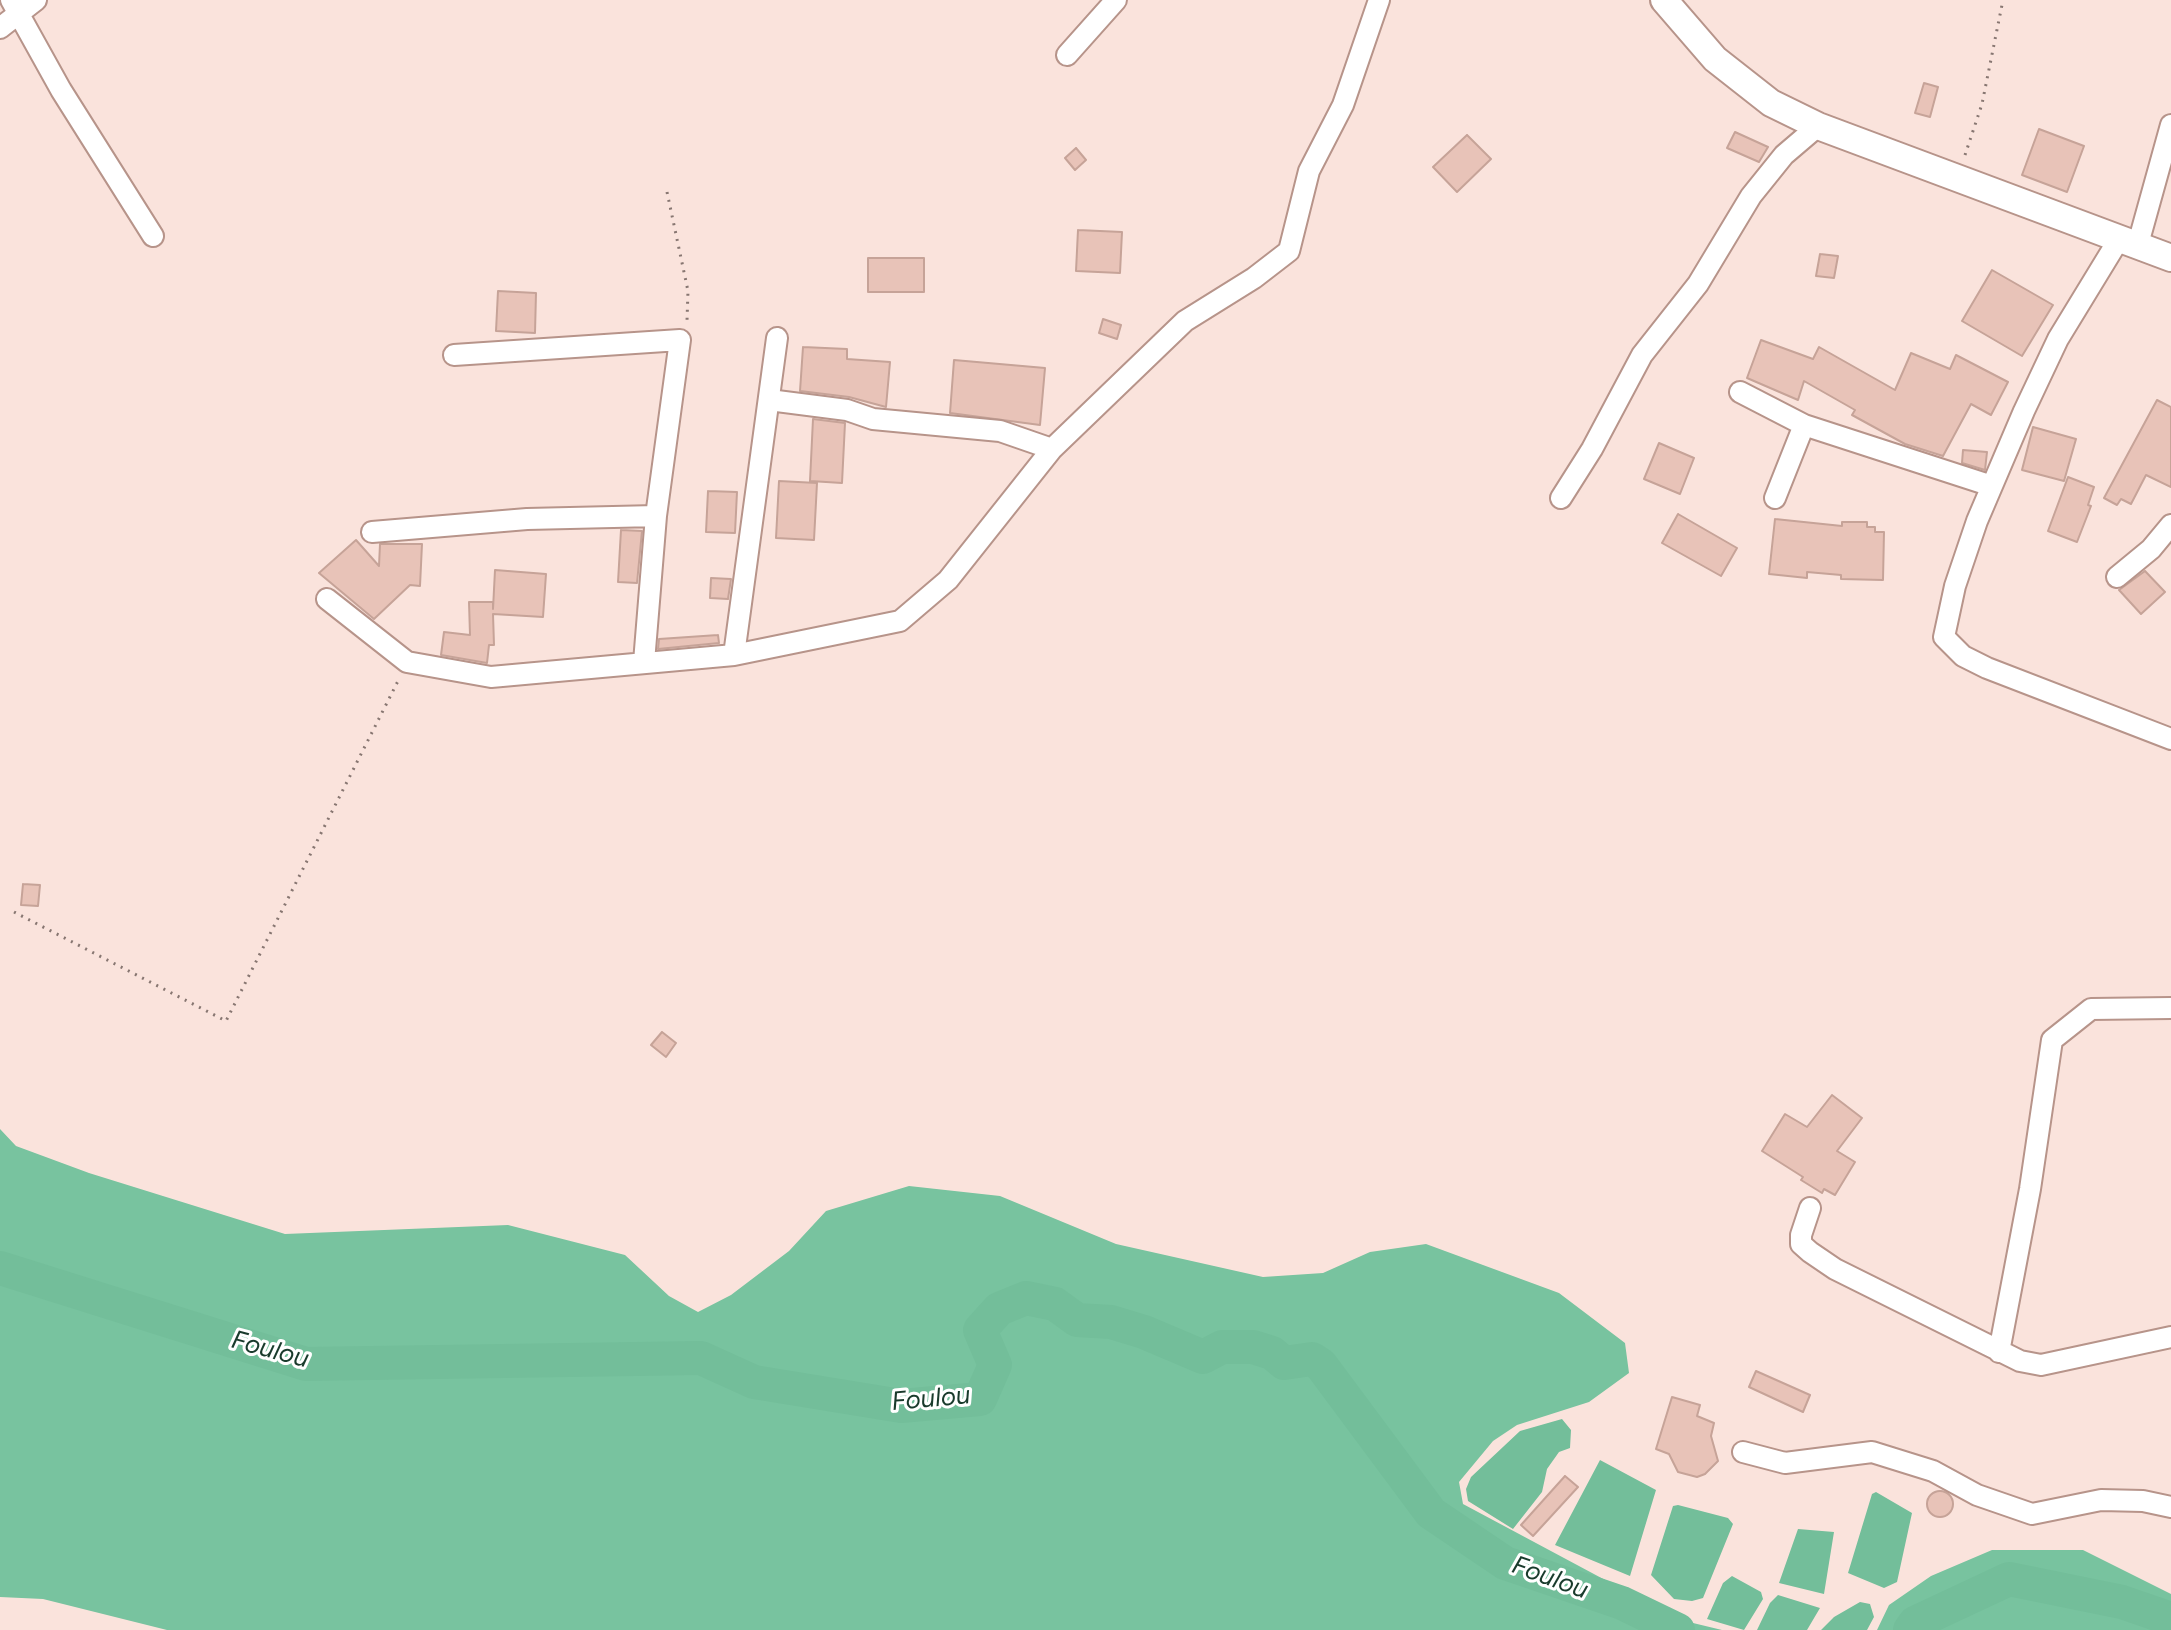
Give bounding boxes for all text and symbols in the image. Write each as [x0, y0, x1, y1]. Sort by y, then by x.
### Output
water label: Foulou [228, 1325, 312, 1375]
water label: Foulou [890, 1380, 972, 1418]
water label: Foulou [1508, 1550, 1592, 1606]

